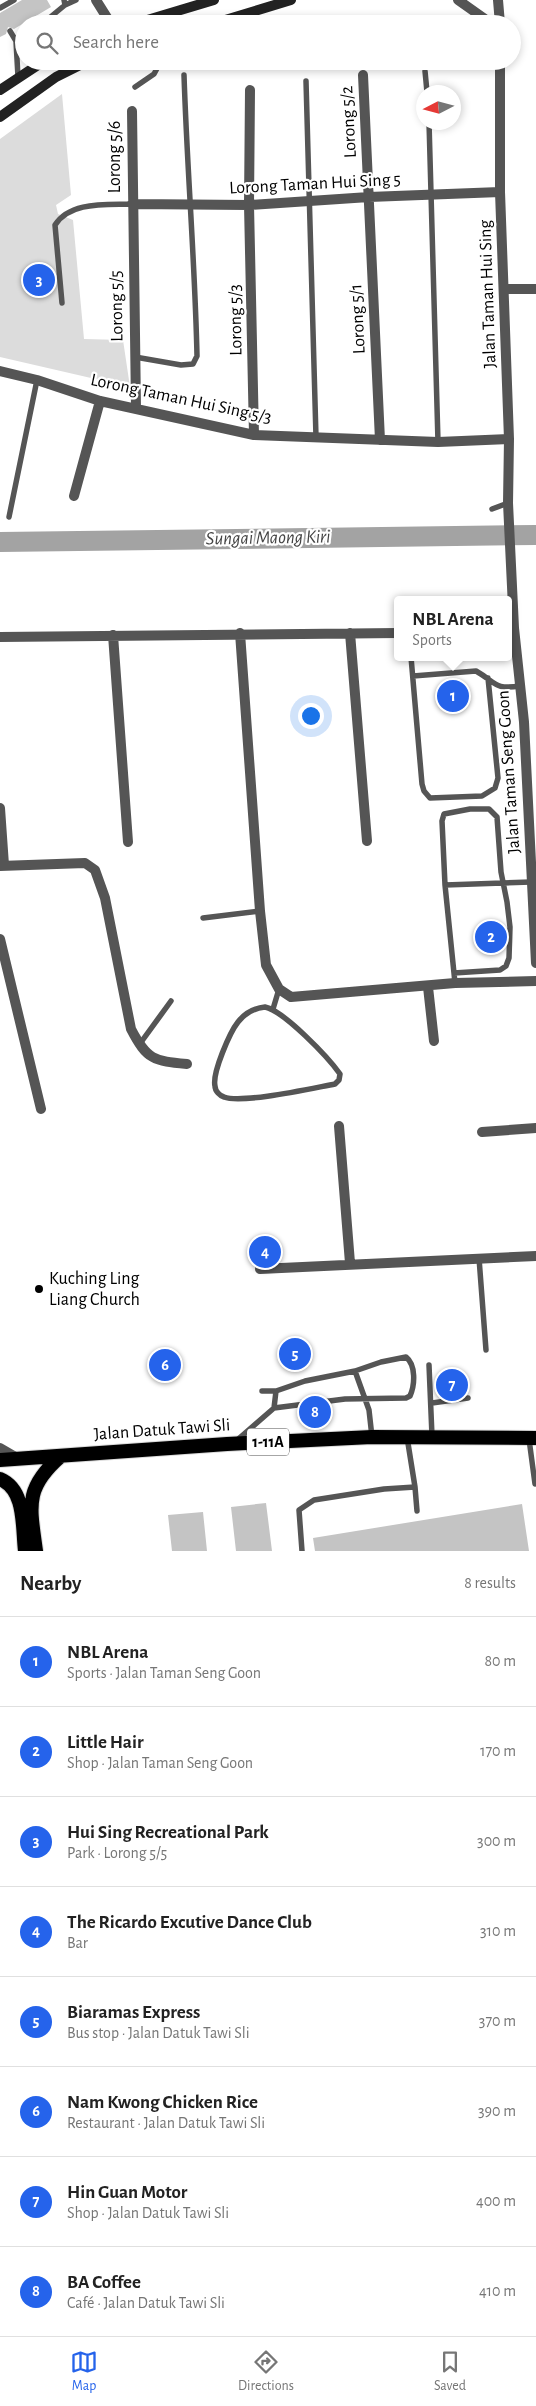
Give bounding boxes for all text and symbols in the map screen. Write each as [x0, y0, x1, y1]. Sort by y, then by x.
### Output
search box [15, 15, 521, 70]
icon: search [33, 29, 61, 57]
text: Search here [73, 33, 159, 52]
street label: Lorong 5/2 [338, 85, 360, 159]
north arrow [416, 85, 461, 130]
street label: Lorong 5/6 [106, 121, 124, 193]
street label: Lorong Taman Hui Sing 5 [229, 171, 401, 197]
street label: Jalan Taman Hui Sing [476, 219, 500, 369]
pin: 3 [23, 261, 55, 299]
street label: Lorong 5/5 [107, 270, 127, 342]
street label: Lorong 5/1 [347, 283, 369, 355]
street label: Lorong 5/3 [226, 284, 246, 356]
street label: Lorong Taman Hui Sing 5/3 [89, 371, 273, 427]
water label: Sungai Maong Kiri [206, 527, 330, 549]
popup [394, 596, 512, 661]
text: NBL Arena [412, 610, 494, 629]
text: Sports [412, 632, 452, 648]
pin: 1 [437, 677, 469, 715]
street label: Jalan Taman Seng Goon [494, 690, 524, 854]
your location [298, 703, 324, 729]
pin: 2 [475, 918, 507, 956]
pin: 4 [249, 1233, 281, 1271]
place label: Kuching Ling Liang Church [49, 1270, 140, 1309]
marker: Kuching Ling Liang Church [33, 1283, 45, 1295]
pin: 5 [279, 1335, 311, 1373]
pin: 6 [149, 1346, 181, 1384]
pin: 7 [436, 1366, 468, 1404]
pin: 8 [299, 1393, 331, 1431]
street label: Jalan Datuk Tawi Sli [93, 1416, 231, 1444]
road number: 1-11A [247, 1428, 289, 1455]
text: Nearby [20, 1573, 81, 1594]
text: 8 results [464, 1575, 516, 1591]
text: NBL Arena [67, 1643, 148, 1662]
text: 1 [33, 1653, 39, 1669]
text: 80 m [485, 1653, 516, 1669]
text: Sports · Jalan Taman Seng Goon [67, 1665, 261, 1681]
text: Little Hair [67, 1733, 144, 1752]
text: 2 [32, 1743, 40, 1759]
text: 170 m [480, 1743, 516, 1759]
text: Shop · Jalan Taman Seng Goon [67, 1755, 253, 1771]
text: Hui Sing Recreational Park [67, 1823, 269, 1842]
text: 3 [33, 1833, 39, 1849]
text: 300 m [477, 1833, 516, 1849]
text: Park · Lorong 5/5 [67, 1845, 167, 1861]
text: The Ricardo Excutive Dance Club [67, 1913, 312, 1932]
text: 4 [32, 1923, 40, 1939]
text: 310 m [480, 1923, 516, 1939]
text: Bar [67, 1935, 88, 1951]
text: Biaramas Express [67, 2003, 200, 2022]
text: 5 [33, 2013, 39, 2029]
text: 370 m [479, 2013, 516, 2029]
text: Bus stop · Jalan Datuk Tawi Sli [67, 2025, 250, 2041]
text: Nam Kwong Chicken Rice [67, 2093, 258, 2112]
text: 6 [32, 2103, 40, 2119]
text: 390 m [478, 2103, 516, 2119]
text: Restaurant · Jalan Datuk Tawi Sli [67, 2115, 265, 2131]
text: Hin Guan Motor [67, 2183, 187, 2202]
text: 7 [33, 2193, 39, 2209]
text: 400 m [476, 2193, 516, 2209]
text: Shop · Jalan Datuk Tawi Sli [67, 2205, 229, 2221]
text: BA Coffee [67, 2273, 141, 2292]
text: 8 [32, 2283, 40, 2299]
text: 410 m [479, 2283, 516, 2299]
text: Café · Jalan Datuk Tawi Sli [67, 2295, 225, 2311]
tab: Map [70, 2348, 98, 2395]
tab: Directions [238, 2348, 294, 2395]
tab: Saved [434, 2348, 466, 2395]

